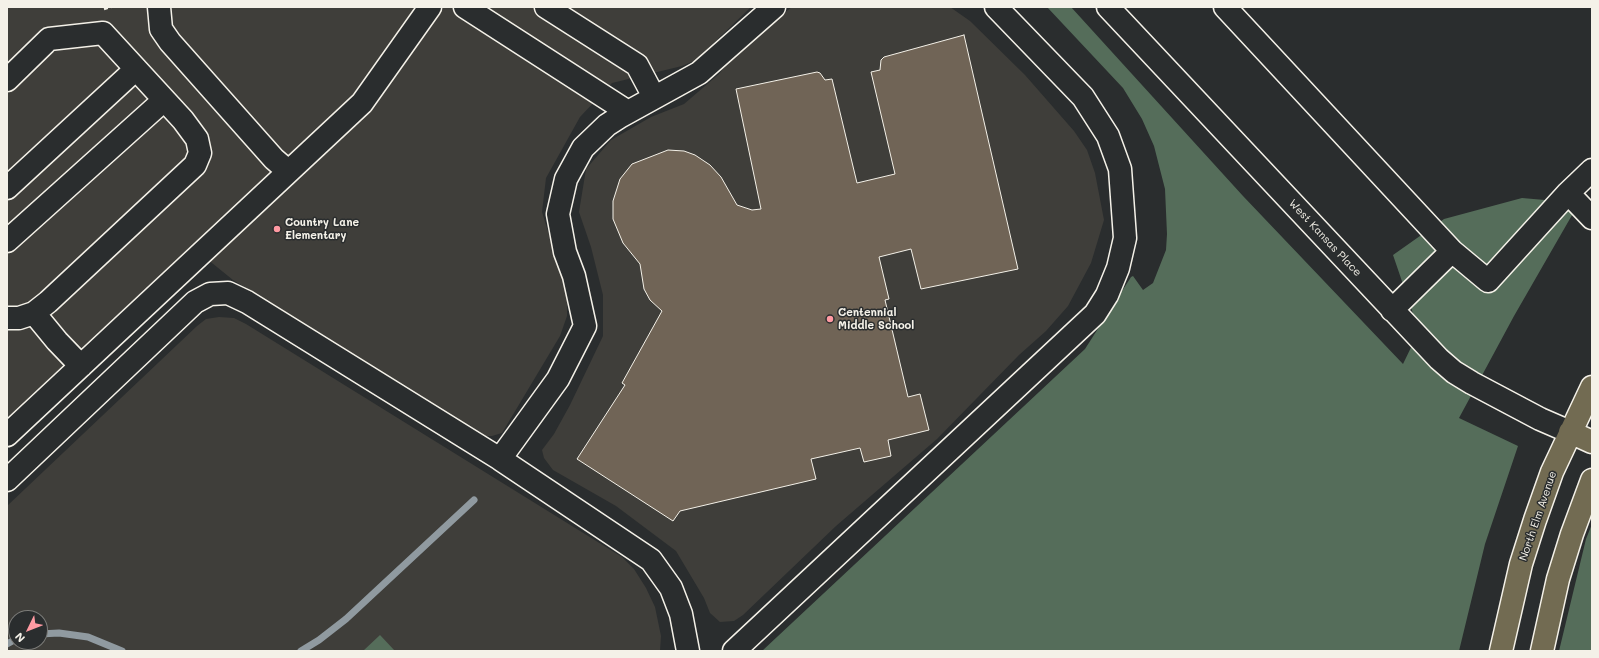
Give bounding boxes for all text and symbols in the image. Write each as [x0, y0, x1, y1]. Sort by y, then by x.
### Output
street label: West Kansas Place [1286, 197, 1364, 279]
place label: Country Lane Elementary [285, 216, 359, 242]
marker: Country Lane Elementary [272, 224, 282, 234]
place label: Centennial Middle School [838, 306, 914, 332]
marker: Centennial Middle School [825, 314, 835, 324]
street label: North Elm Avenue [1516, 469, 1560, 563]
north arrow [8, 610, 48, 650]
text: N [11, 630, 28, 646]

